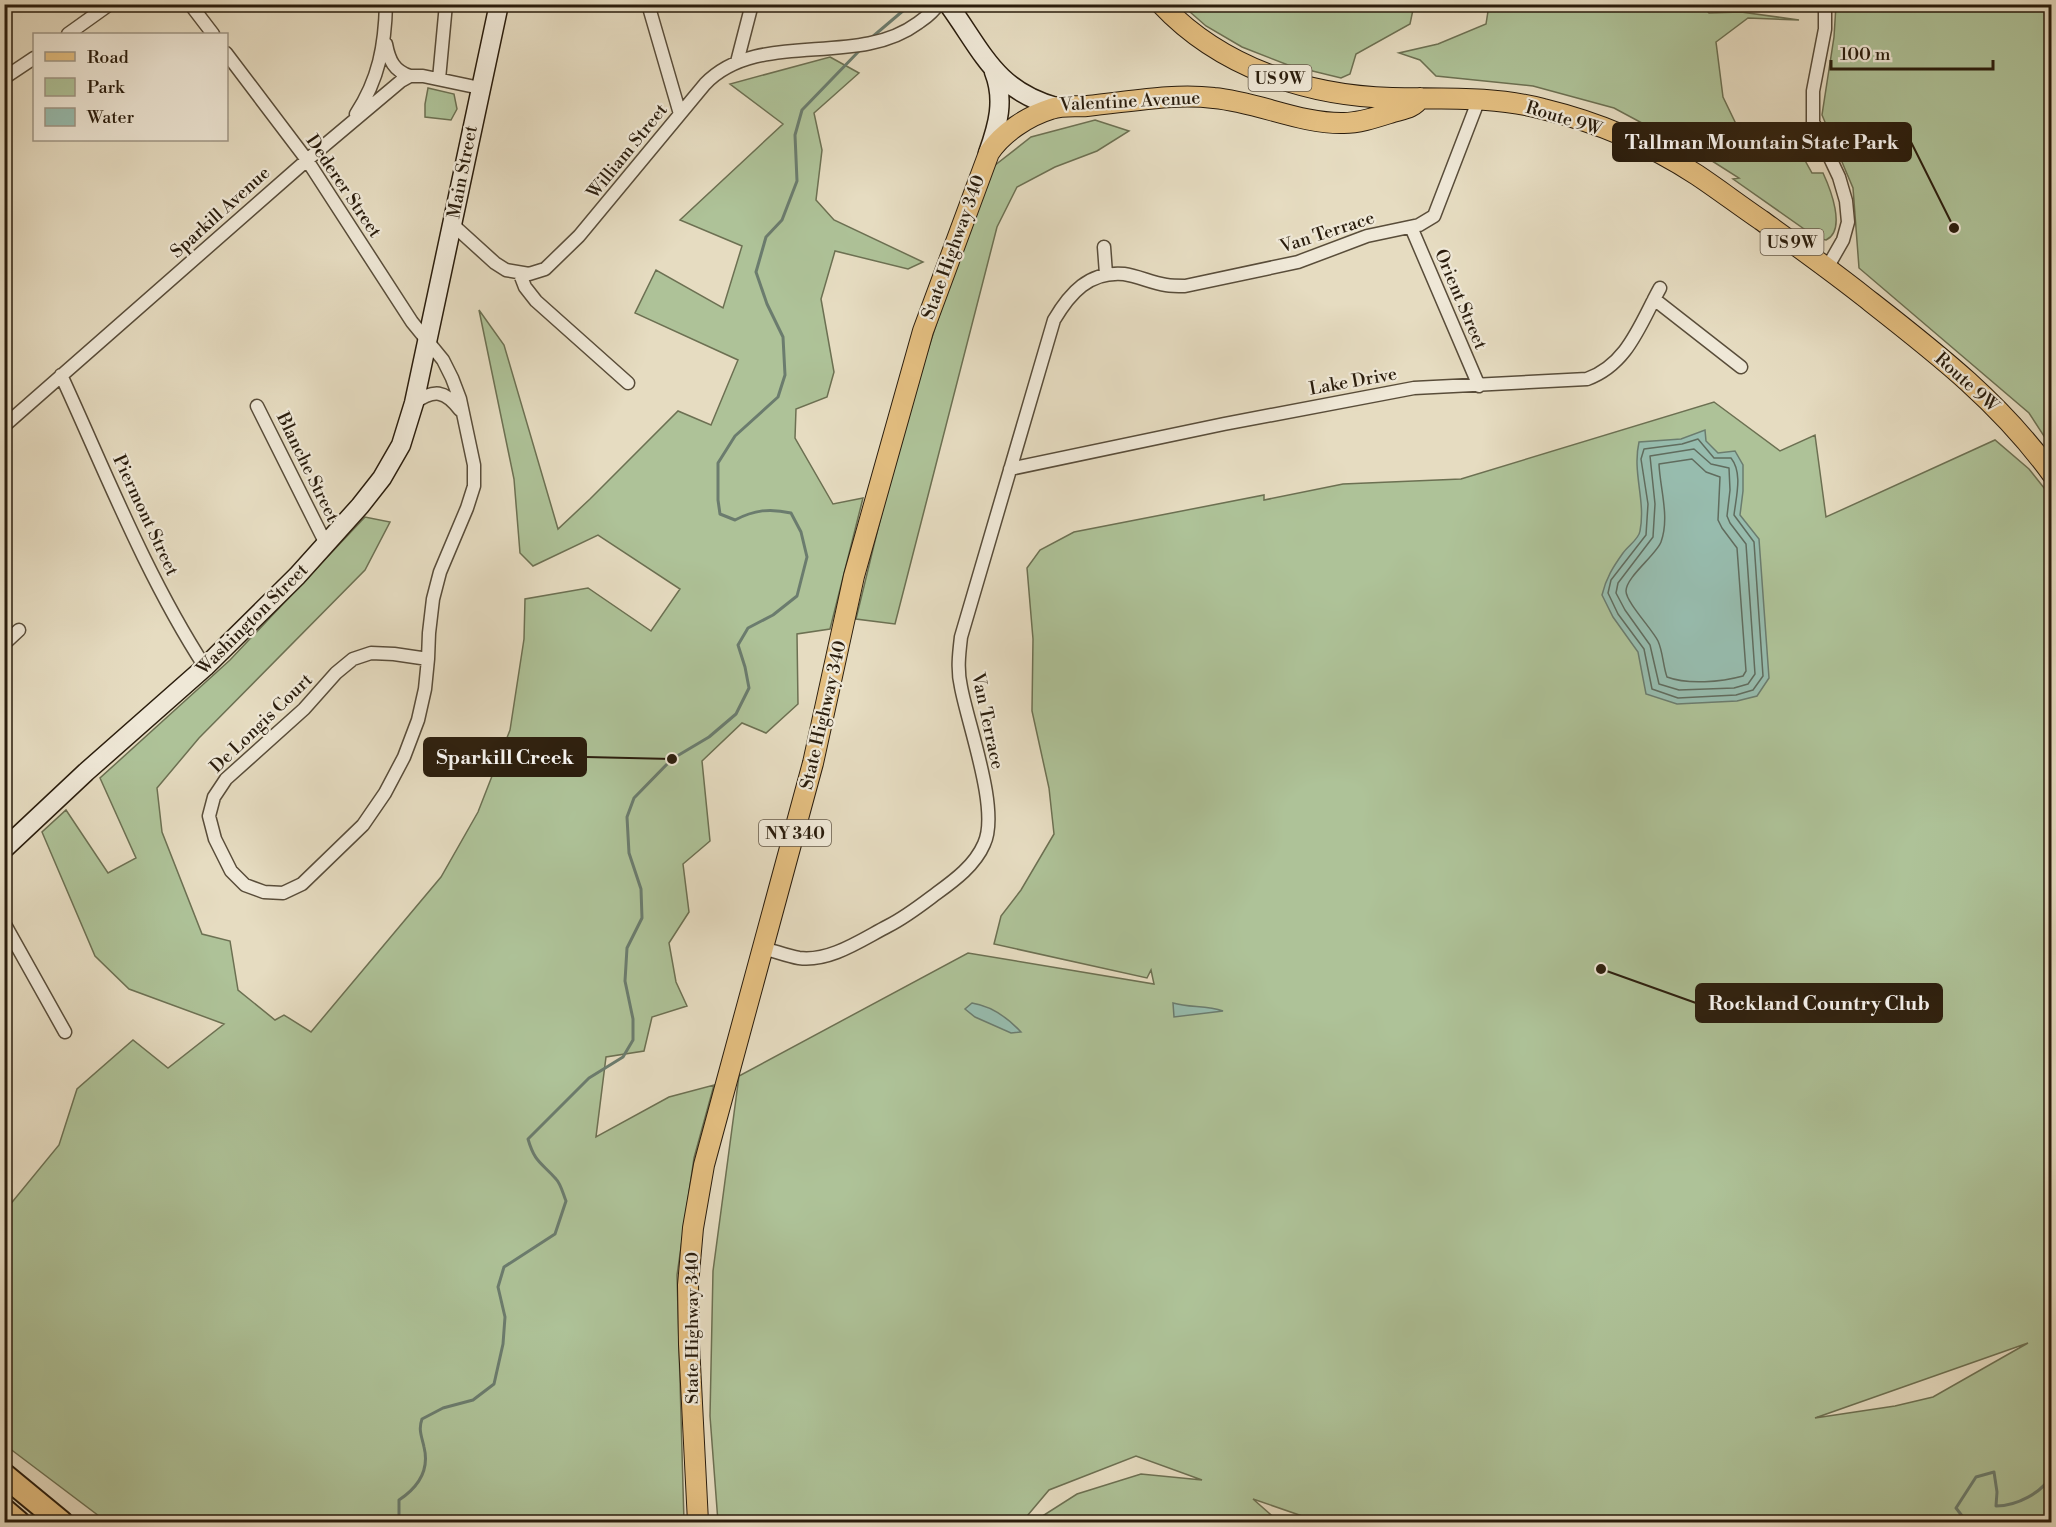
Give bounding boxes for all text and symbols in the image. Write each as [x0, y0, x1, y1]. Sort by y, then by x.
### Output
legend [33, 33, 228, 141]
scale bar [1831, 33, 1993, 71]
text: 100 m [1840, 43, 1891, 66]
text: Road [87, 46, 130, 69]
road number: US 9W [1248, 65, 1312, 91]
text: Park [87, 76, 126, 99]
street label: Valentine Avenue [1058, 86, 1201, 117]
street label: Route 9W [1523, 96, 1606, 141]
street label: William Street [581, 99, 673, 204]
text: Water [86, 106, 135, 129]
street label: Main Street [442, 123, 483, 221]
callout: Tallman Mountain State Park [1613, 123, 1911, 161]
street label: Dederer Street [301, 130, 387, 243]
text: Tallman Mountain State Park [1625, 131, 1900, 156]
street label: Sparkill Avenue [166, 162, 275, 263]
street label: State Highway 340 [917, 172, 990, 323]
street label: Van Terrace [1276, 206, 1377, 259]
road number: US 9W [1760, 229, 1824, 255]
street label: Orient Street [1429, 245, 1492, 353]
street label: Route 9W [1930, 347, 2004, 418]
street label: Lake Drive [1307, 362, 1399, 401]
street label: Blanche Street [271, 408, 344, 526]
street label: Piermont Street [107, 451, 184, 580]
street label: Washington Street [191, 558, 313, 681]
street label: State Highway 340 [795, 638, 852, 792]
street label: De Longis Court [205, 668, 318, 778]
street label: Van Terrace [966, 670, 1009, 771]
callout: Sparkill Creek [424, 738, 586, 776]
text: Sparkill Creek [436, 746, 575, 771]
road number: NY 340 [759, 820, 831, 846]
callout: Rockland Country Club [1696, 984, 1942, 1022]
text: Rockland Country Club [1708, 992, 1930, 1017]
street label: State Highway 340 [681, 1252, 704, 1404]

